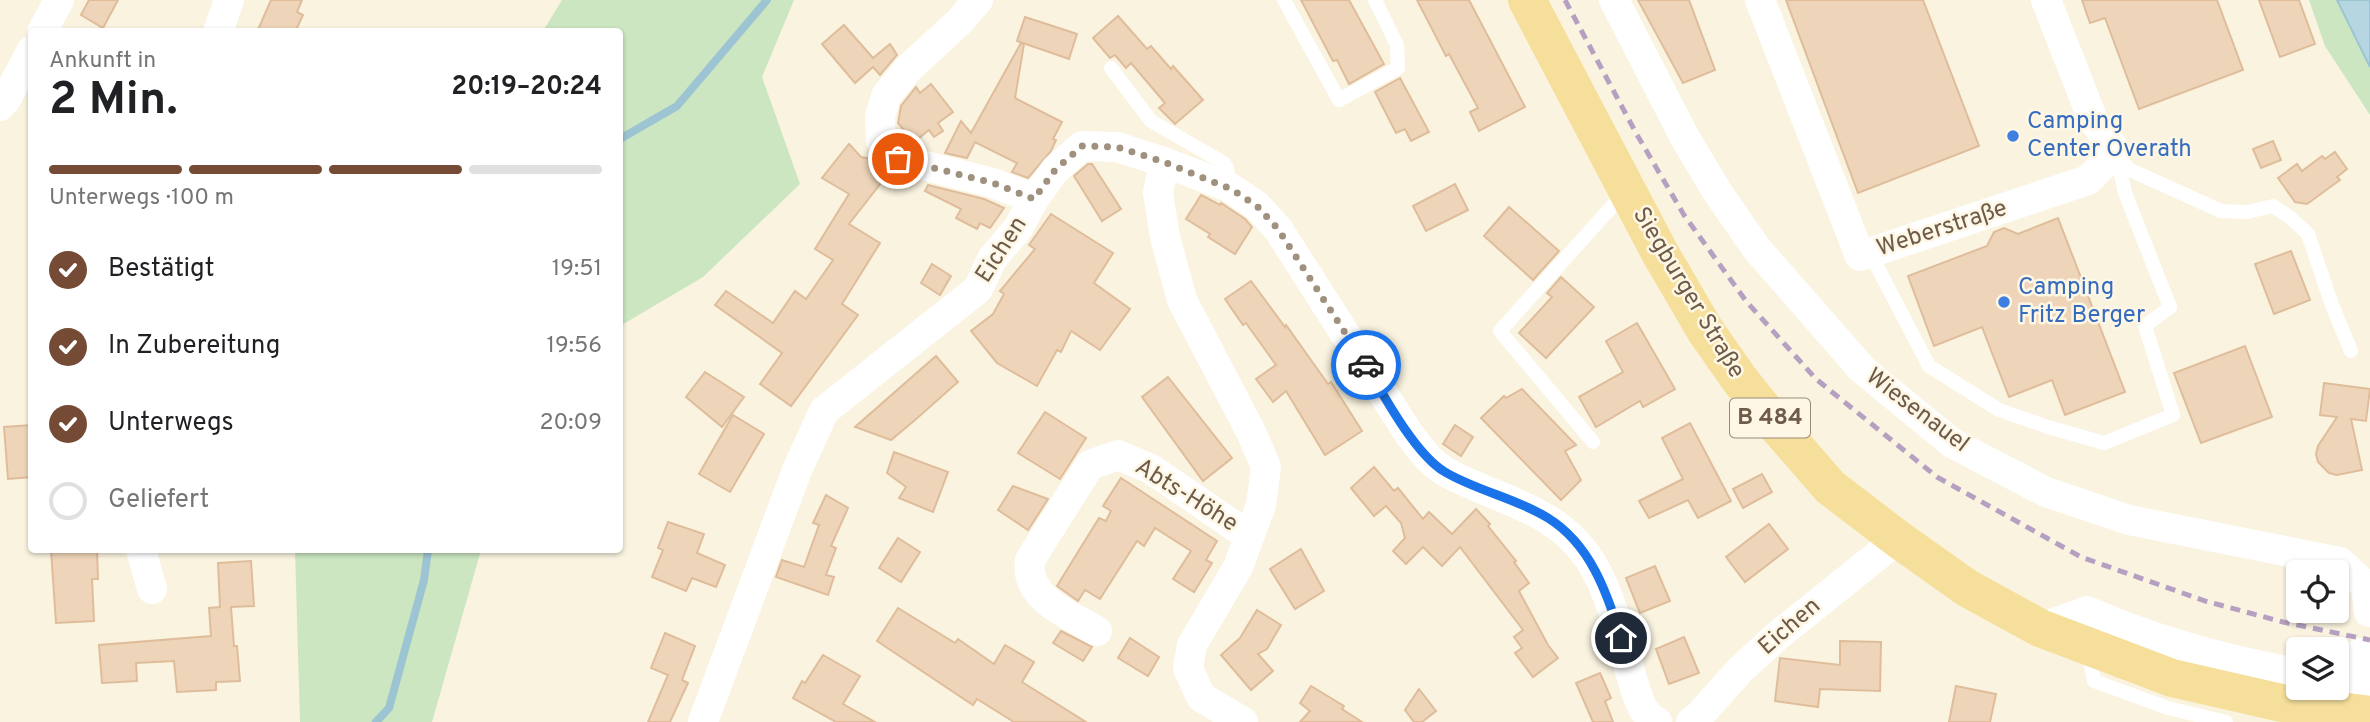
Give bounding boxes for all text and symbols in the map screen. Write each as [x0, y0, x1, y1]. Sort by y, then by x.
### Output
text: Ankunft in [49, 47, 156, 76]
text: 20:19–20:24 [451, 71, 602, 104]
text: 2 Min. [49, 72, 178, 131]
place label: Camping Center Overath [2027, 107, 2192, 165]
marker: Camping Center Overath [2005, 128, 2021, 144]
pin [868, 129, 928, 189]
icon: bag [879, 140, 917, 178]
text: Unterwegs · 100 m [49, 184, 234, 213]
street label: Weberstraße [1873, 194, 2011, 264]
street label: Siegburger Straße [1625, 202, 1751, 384]
street label: Eichen [970, 211, 1034, 289]
icon: check [49, 251, 87, 289]
text: Bestätigt [108, 253, 215, 286]
text: 19:51 [552, 255, 602, 284]
place label: Camping Fritz Berger [2018, 273, 2145, 331]
marker: Camping Fritz Berger [1996, 294, 2012, 310]
icon: check [49, 328, 87, 366]
text: In Zubereitung [108, 330, 280, 363]
courier [1331, 330, 1401, 400]
text: 19:56 [547, 332, 602, 361]
icon: car [1347, 346, 1385, 384]
street label: Wiesenauel [1859, 362, 1975, 460]
road number: B 484 [1730, 398, 1810, 438]
icon: check [49, 405, 87, 443]
text: Unterwegs [108, 407, 234, 440]
text: 20:09 [539, 409, 602, 438]
street label: Abts-Höhe [1129, 453, 1243, 539]
text: Geliefert [108, 484, 209, 517]
map controls [2286, 560, 2349, 700]
button: locate [2286, 560, 2349, 623]
street label: Eichen [1753, 592, 1827, 662]
pin [1591, 608, 1651, 668]
icon: home [1602, 619, 1640, 657]
button: layers [2286, 637, 2349, 700]

